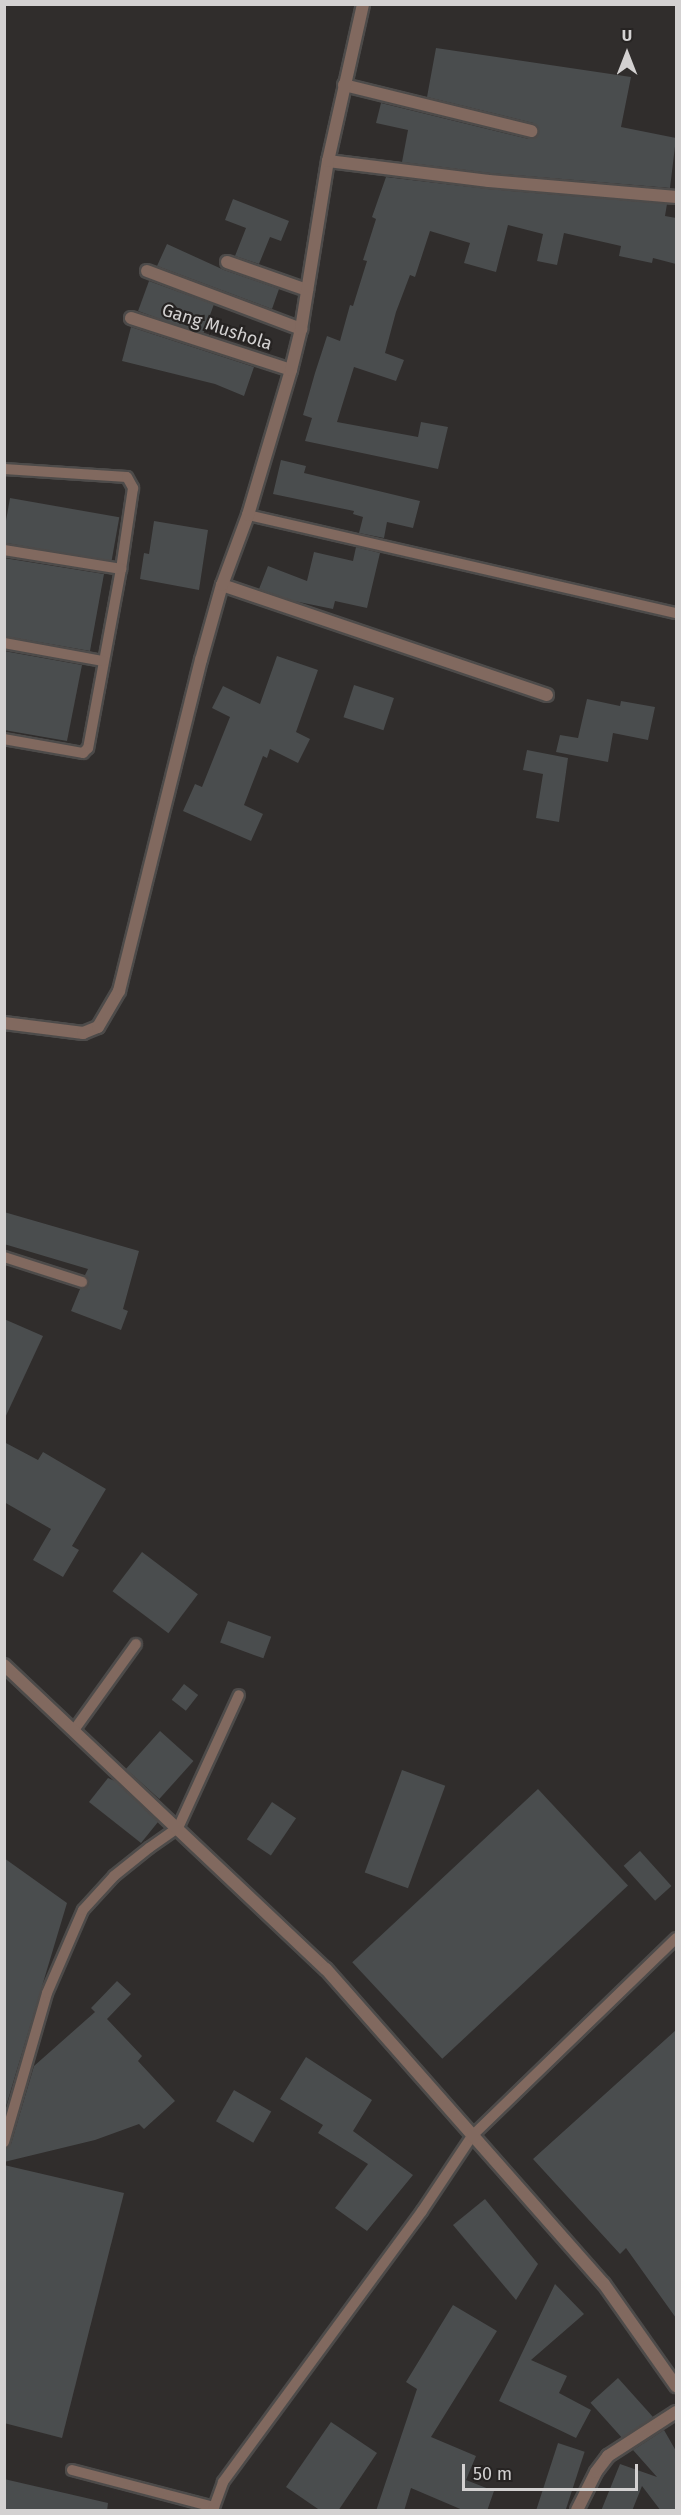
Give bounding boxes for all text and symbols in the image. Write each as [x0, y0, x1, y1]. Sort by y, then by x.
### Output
north arrow [597, 24, 657, 84]
text: U [622, 26, 632, 45]
street label: Gang Mushola [159, 299, 275, 355]
scale bar [465, 2452, 640, 2490]
text: 50 m [473, 2463, 512, 2485]

